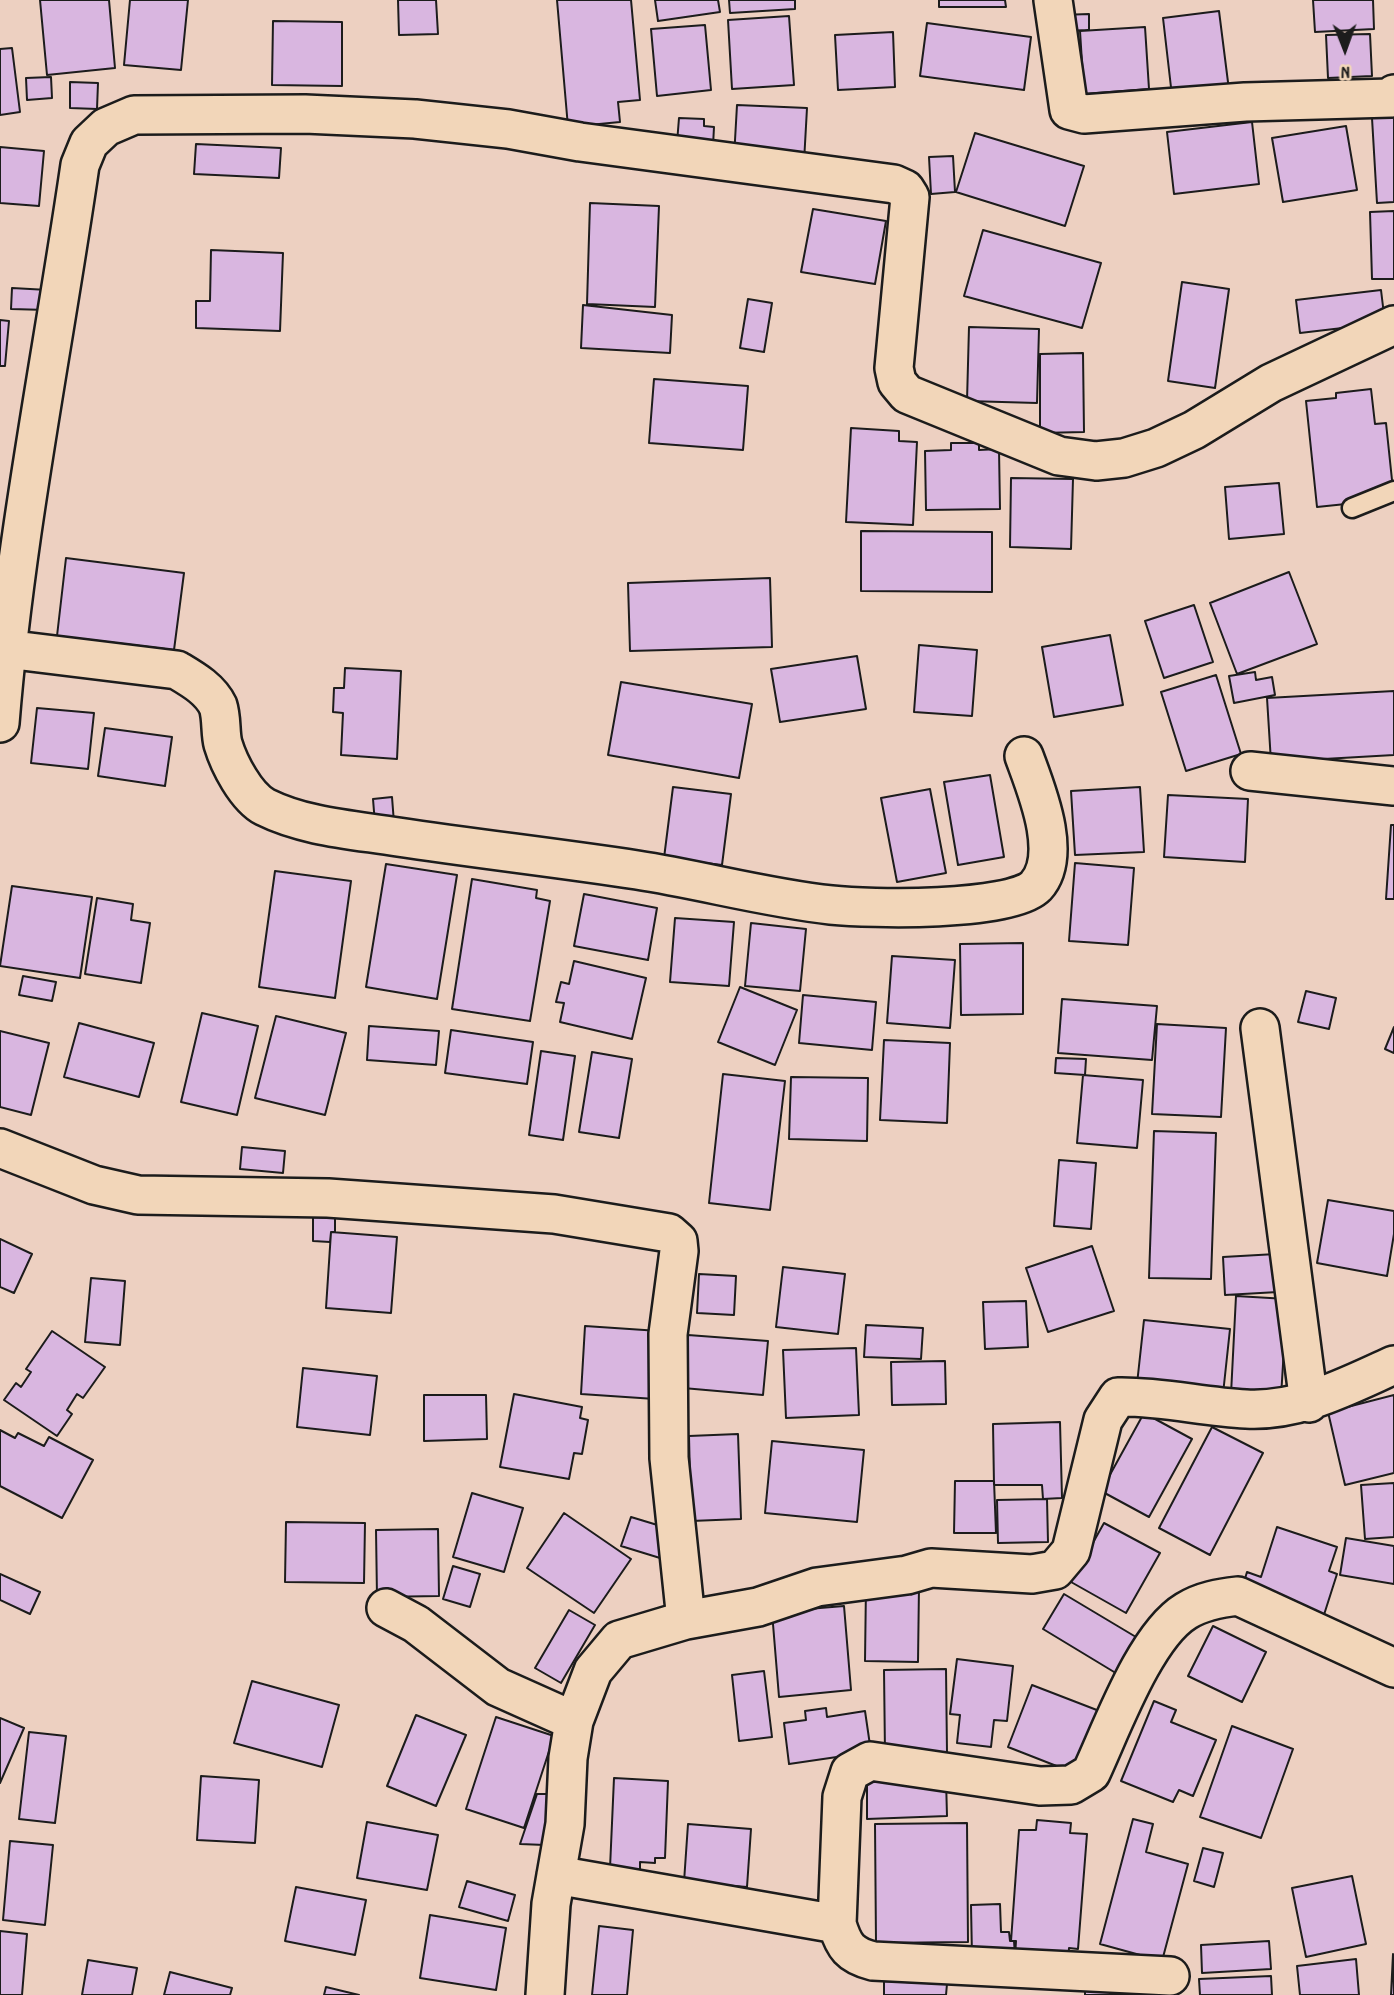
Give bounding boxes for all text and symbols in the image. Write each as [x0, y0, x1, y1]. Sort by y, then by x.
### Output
north arrow [1310, 14, 1380, 84]
text: N [1340, 57, 1350, 84]

